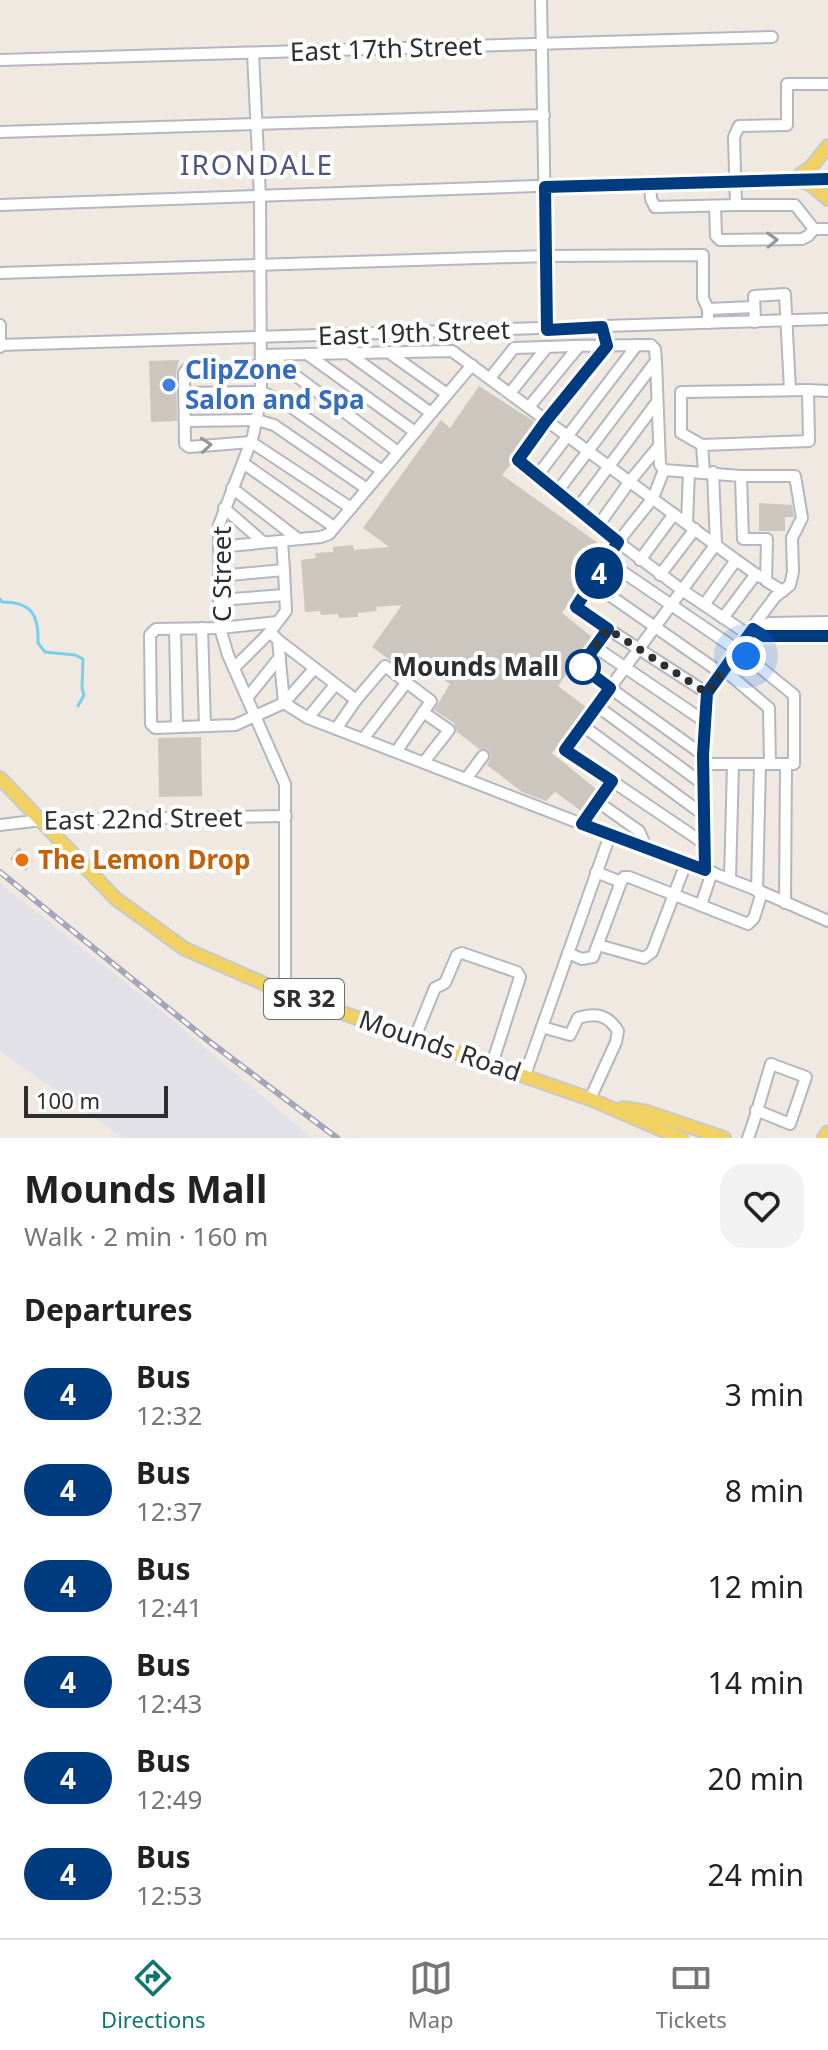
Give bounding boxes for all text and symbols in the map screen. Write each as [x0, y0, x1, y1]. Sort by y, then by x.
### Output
street label: East 17th Street [289, 27, 483, 69]
district label: IRONDALE [180, 145, 334, 183]
one-way arrow [766, 231, 779, 248]
street label: East 19th Street [317, 311, 511, 353]
place label: ClipZone Salon and Spa [185, 351, 365, 417]
marker: ClipZone Salon and Spa [160, 376, 178, 394]
one-way arrow [200, 437, 213, 454]
street label: C Street [203, 526, 239, 622]
line badge: 4 [573, 547, 625, 599]
text: 4 [591, 554, 607, 592]
your location [726, 636, 766, 676]
place label: Mounds Mall [393, 648, 559, 684]
marker: Mounds Mall [566, 650, 600, 684]
street label: East 22nd Street [43, 798, 243, 838]
place label: The Lemon Drop [38, 841, 250, 877]
marker: The Lemon Drop [13, 851, 31, 869]
road number: SR 32 [264, 979, 344, 1019]
street label: Mounds Road [355, 1001, 526, 1090]
scale bar [24, 1082, 168, 1118]
text: 100 m [36, 1085, 100, 1115]
text: Mounds Mall [24, 1162, 267, 1214]
button: heart [720, 1164, 804, 1248]
text: Walk · 2 min · 160 m [24, 1218, 268, 1254]
text: Departures [24, 1289, 193, 1330]
text: Bus [136, 1356, 191, 1397]
text: 3 min [725, 1374, 804, 1415]
text: 4 [60, 1375, 76, 1413]
text: 12:32 [136, 1397, 202, 1433]
text: Bus [136, 1452, 191, 1493]
text: 8 min [725, 1470, 804, 1511]
text: 4 [60, 1471, 76, 1509]
text: 12:37 [136, 1493, 202, 1529]
text: Bus [136, 1548, 191, 1589]
text: 12 min [708, 1566, 804, 1607]
text: 4 [60, 1567, 76, 1605]
text: 12:41 [136, 1589, 202, 1625]
text: Bus [136, 1644, 191, 1685]
text: 14 min [708, 1662, 804, 1703]
text: 4 [60, 1663, 76, 1701]
text: 12:43 [136, 1685, 202, 1721]
text: Bus [136, 1740, 191, 1781]
text: 20 min [708, 1758, 804, 1799]
text: 4 [60, 1759, 76, 1797]
text: 12:49 [136, 1781, 202, 1817]
text: Bus [136, 1836, 191, 1877]
text: 24 min [708, 1854, 804, 1895]
text: 4 [60, 1855, 76, 1893]
text: 12:53 [136, 1877, 202, 1913]
tab: Directions [101, 1956, 206, 2034]
tab: Map [408, 1956, 454, 2034]
tab: Tickets [656, 1956, 727, 2034]

